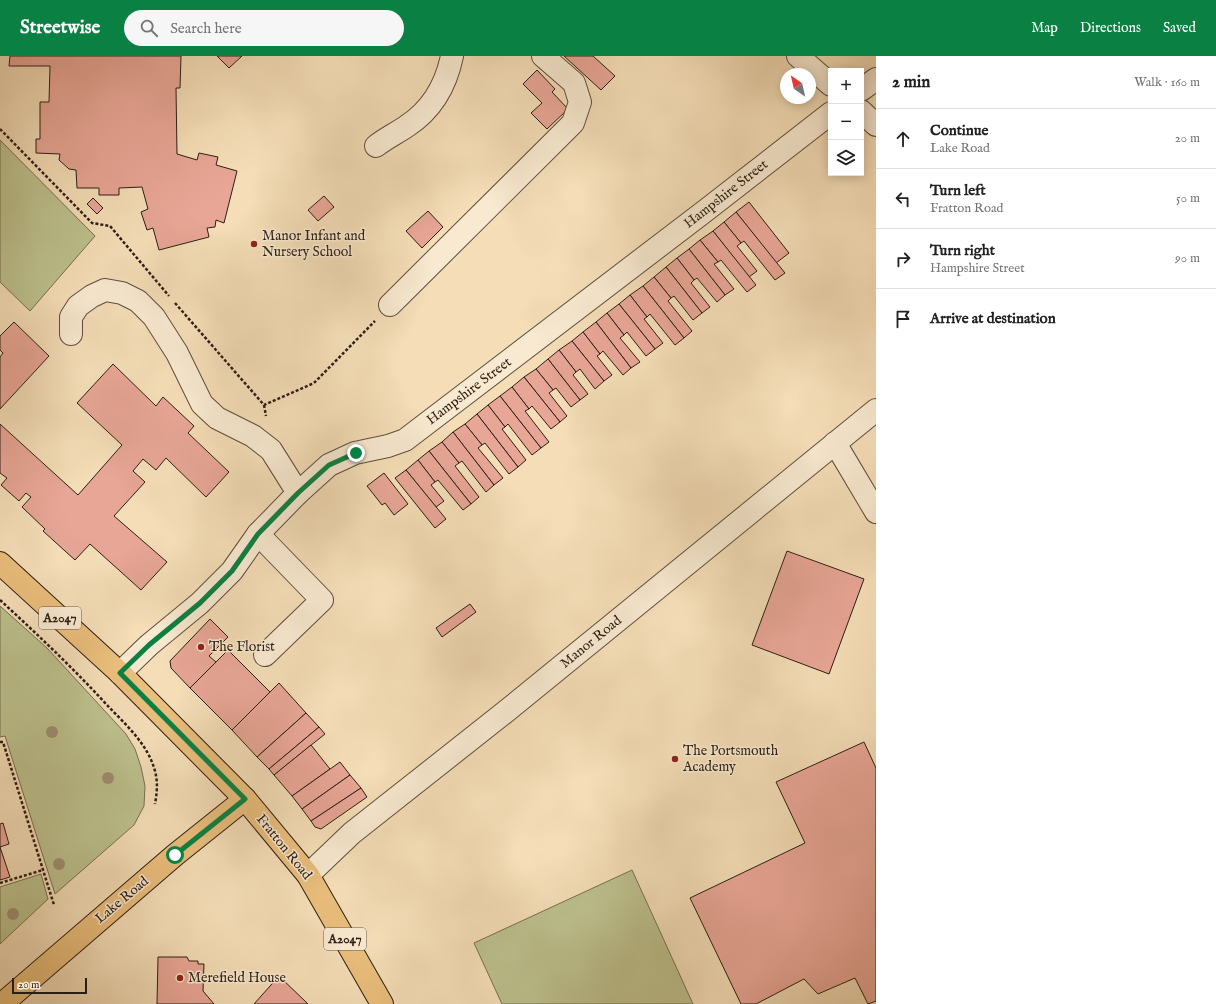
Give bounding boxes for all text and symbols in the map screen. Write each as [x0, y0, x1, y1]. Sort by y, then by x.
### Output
search box [124, 10, 404, 46]
text: Streetwise [20, 16, 100, 40]
icon: search [138, 17, 160, 39]
text: Search here [170, 19, 242, 38]
text: Map [1031, 19, 1058, 37]
text: Directions [1080, 19, 1141, 37]
text: Saved [1163, 19, 1196, 37]
north arrow [780, 68, 816, 104]
map controls [828, 68, 864, 176]
button: + [828, 68, 864, 104]
text: 2 min [892, 72, 930, 93]
text: Walk · 160 m [1134, 74, 1200, 91]
button: − [828, 104, 864, 140]
text: Continue [930, 121, 988, 140]
icon: ahead [892, 128, 914, 150]
text: 20 m [1175, 130, 1200, 147]
button: layers [828, 140, 864, 176]
text: Lake Road [930, 140, 990, 157]
street label: Hampshire Street [680, 155, 772, 232]
text: Turn left [930, 181, 986, 200]
icon: left [892, 188, 914, 210]
text: 50 m [1176, 190, 1200, 207]
text: Fratton Road [930, 200, 1003, 217]
place label: Manor Infant and Nursery School [262, 227, 366, 261]
marker: Manor Infant and Nursery School [249, 239, 259, 249]
text: Turn right [930, 241, 995, 260]
icon: right [892, 248, 914, 270]
text: 90 m [1175, 250, 1200, 267]
text: Hampshire Street [930, 260, 1025, 277]
icon: arrive [892, 308, 914, 330]
text: Arrive at destination [930, 309, 1056, 328]
street label: Hampshire Street [423, 353, 515, 429]
route end [347, 444, 365, 462]
road number: A2047 [39, 607, 81, 629]
street label: Manor Road [557, 611, 626, 672]
place label: The Florist [209, 638, 275, 656]
marker: The Florist [196, 642, 206, 652]
place label: The Portsmouth Academy [682, 742, 779, 776]
marker: The Portsmouth Academy [670, 754, 680, 764]
street label: Fratton Road [252, 811, 316, 884]
route start [166, 846, 184, 864]
street label: Lake Road [91, 872, 153, 928]
road number: A2047 [324, 928, 366, 950]
place label: Merefield House [188, 969, 286, 987]
marker: Merefield House [175, 973, 185, 983]
scale bar [12, 976, 87, 995]
text: 20 m [18, 978, 39, 992]

